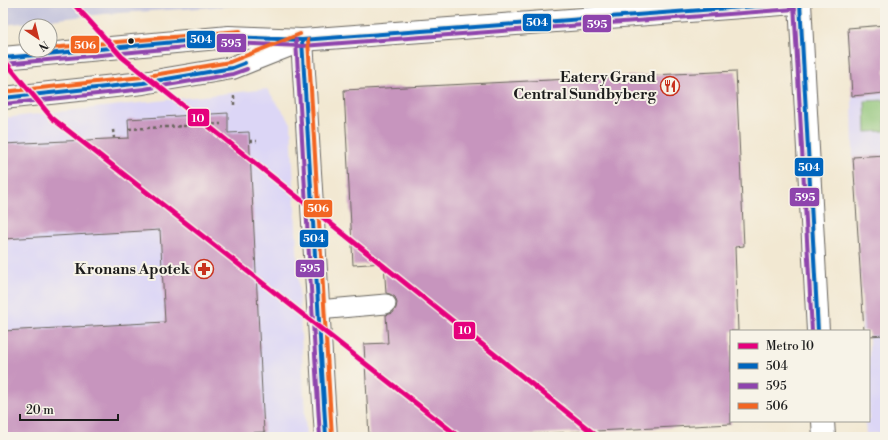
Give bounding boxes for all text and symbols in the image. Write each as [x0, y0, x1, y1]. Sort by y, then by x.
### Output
line badge: 504 [522, 13, 552, 32]
line badge: 595 [582, 14, 612, 33]
text: 504 [526, 16, 548, 30]
north arrow [18, 18, 58, 58]
text: 595 [587, 18, 607, 32]
line badge: 504 [186, 30, 216, 49]
text: 504 [190, 33, 212, 47]
line badge: 595 [216, 33, 247, 53]
line badge: 506 [70, 35, 100, 54]
unlabelled marker [126, 36, 136, 46]
text: N [35, 37, 51, 54]
text: 595 [221, 37, 241, 51]
text: 506 [74, 39, 96, 53]
place label: Eatery Grand Central Sundbyberg [513, 68, 657, 104]
restaurant icon: Eatery Grand Central Sundbyberg [659, 75, 681, 97]
line badge: 10 [187, 108, 210, 127]
text: 10 [192, 112, 204, 126]
line badge: 504 [794, 157, 824, 177]
text: 504 [798, 161, 820, 175]
line badge: 595 [789, 187, 820, 207]
text: 595 [795, 191, 815, 205]
line badge: 506 [303, 199, 333, 218]
text: 506 [307, 202, 329, 216]
line badge: 504 [299, 229, 329, 248]
text: 504 [303, 232, 325, 246]
pharmacy icon: Kronans Apotek [193, 258, 215, 280]
line badge: 595 [295, 259, 325, 278]
place label: Kronans Apotek [75, 260, 191, 279]
text: 595 [300, 262, 320, 276]
line badge: 10 [453, 321, 476, 340]
text: 10 [459, 324, 471, 338]
legend [730, 330, 870, 422]
text: Metro 10 [766, 339, 814, 354]
text: 504 [766, 359, 788, 374]
text: 595 [766, 379, 787, 394]
scale bar [20, 396, 118, 422]
text: 506 [766, 399, 788, 414]
text: 20 m [26, 403, 54, 418]

